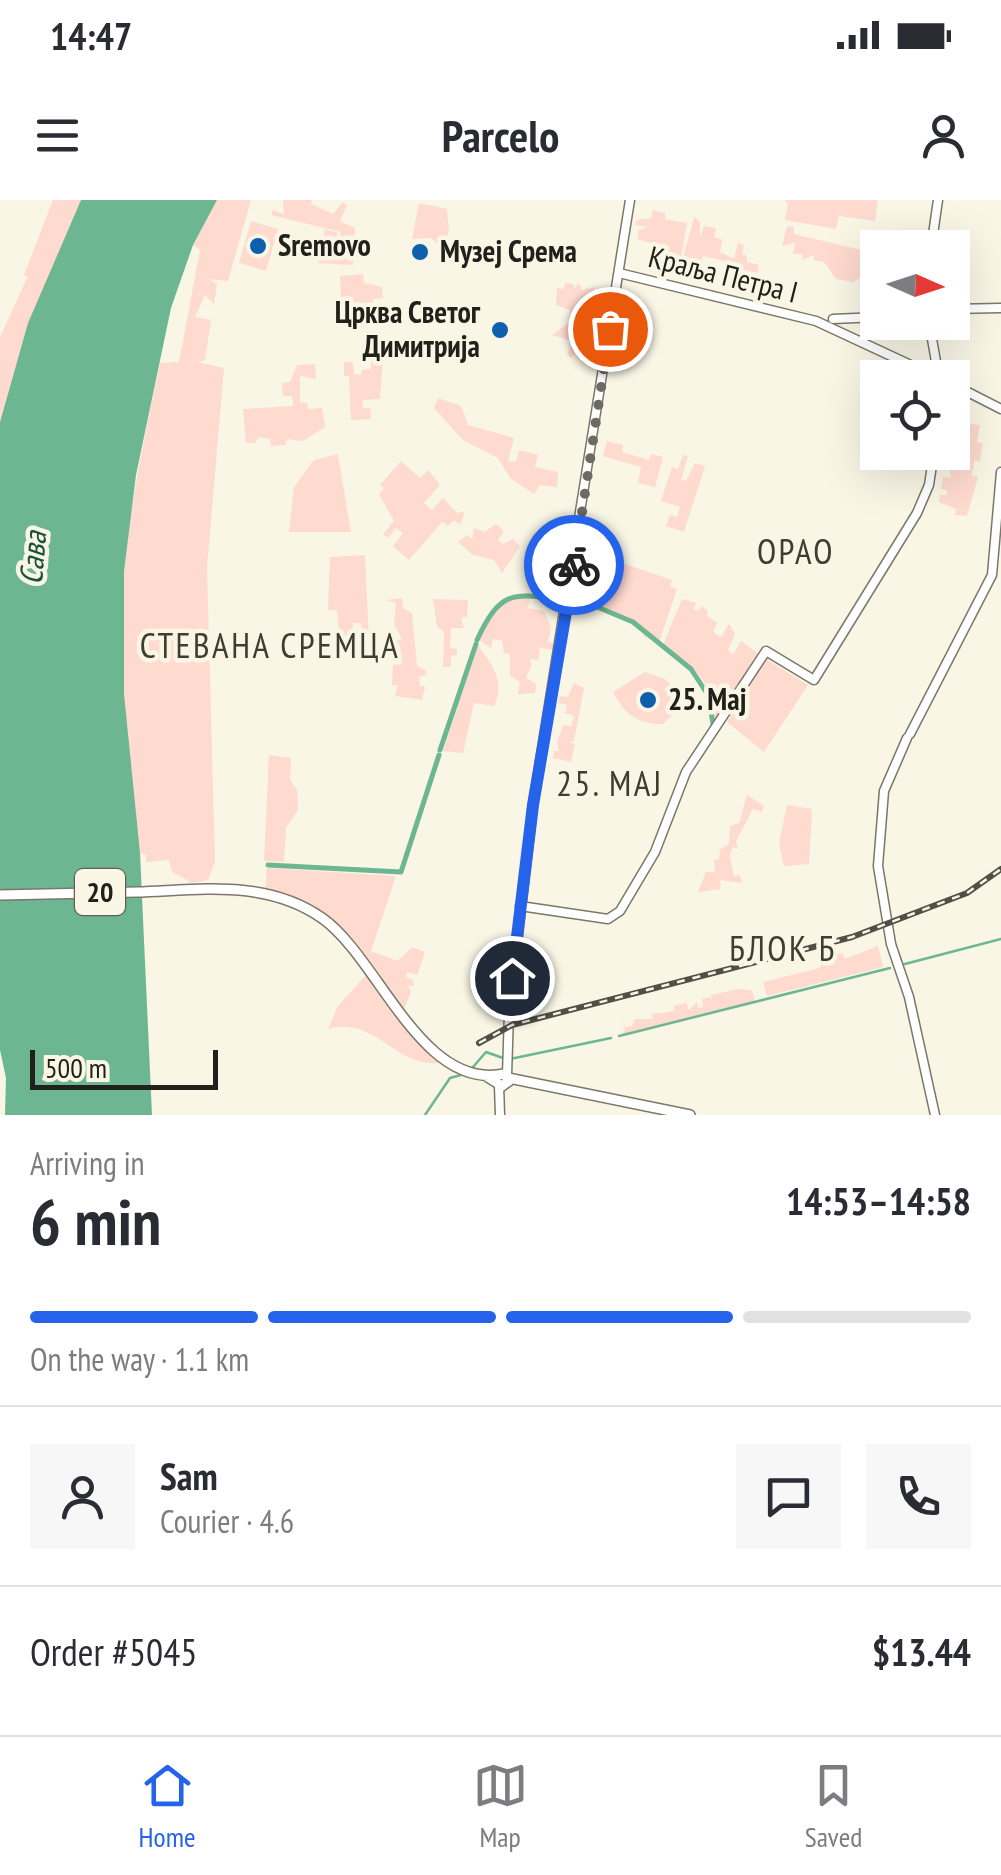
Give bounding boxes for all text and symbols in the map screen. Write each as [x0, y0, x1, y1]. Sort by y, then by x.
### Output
text: 14:47 [50, 11, 132, 60]
text: Parcelo [442, 106, 559, 164]
icon: menu [30, 108, 85, 163]
icon: person [916, 108, 971, 163]
place label: Sremovo [278, 225, 371, 264]
north arrow [860, 230, 970, 340]
map controls [860, 230, 970, 470]
place label: Музеј Срема [440, 231, 577, 270]
marker: Sremovo [247, 235, 269, 257]
street label: Краља Петра I [645, 236, 802, 311]
marker: Музеј Срема [409, 241, 431, 263]
pin [568, 287, 653, 372]
place label: Црква Светог Димитрија [335, 292, 481, 365]
icon: bag [583, 302, 638, 357]
marker: Црква Светог Димитрија [489, 319, 511, 341]
button: locate [860, 360, 970, 470]
courier [524, 515, 624, 615]
water label: Сава [9, 527, 55, 586]
district label: ОРАО [757, 528, 835, 574]
icon: bike [547, 538, 602, 593]
district label: СТЕВАНА СРЕМЦА [140, 622, 400, 668]
place label: 25. Maj [668, 679, 746, 718]
marker: 25. Maj [637, 689, 659, 711]
district label: 25. МАЈ [556, 760, 664, 806]
road number: 20 [75, 869, 125, 915]
district label: БЛОК Б [729, 925, 837, 971]
pin [470, 936, 555, 1021]
icon: home [485, 951, 540, 1006]
scale bar [30, 1045, 218, 1090]
text: 500 m [45, 1049, 107, 1086]
text: Arriving in [30, 1142, 145, 1184]
text: 14:53–14:58 [786, 1176, 971, 1225]
text: 6 min [30, 1179, 161, 1263]
text: On the way · 1.1 km [30, 1338, 249, 1380]
button: person [30, 1444, 135, 1549]
button: chat [736, 1444, 841, 1549]
button: phone [866, 1444, 971, 1549]
text: Sam [160, 1451, 218, 1500]
text: Courier · 4.6 [160, 1500, 294, 1542]
text: Order #5045 [30, 1627, 197, 1676]
text: $13.44 [872, 1627, 971, 1676]
tab: Home [139, 1758, 195, 1855]
tab: Map [473, 1758, 528, 1855]
tab: Saved [805, 1758, 862, 1855]

